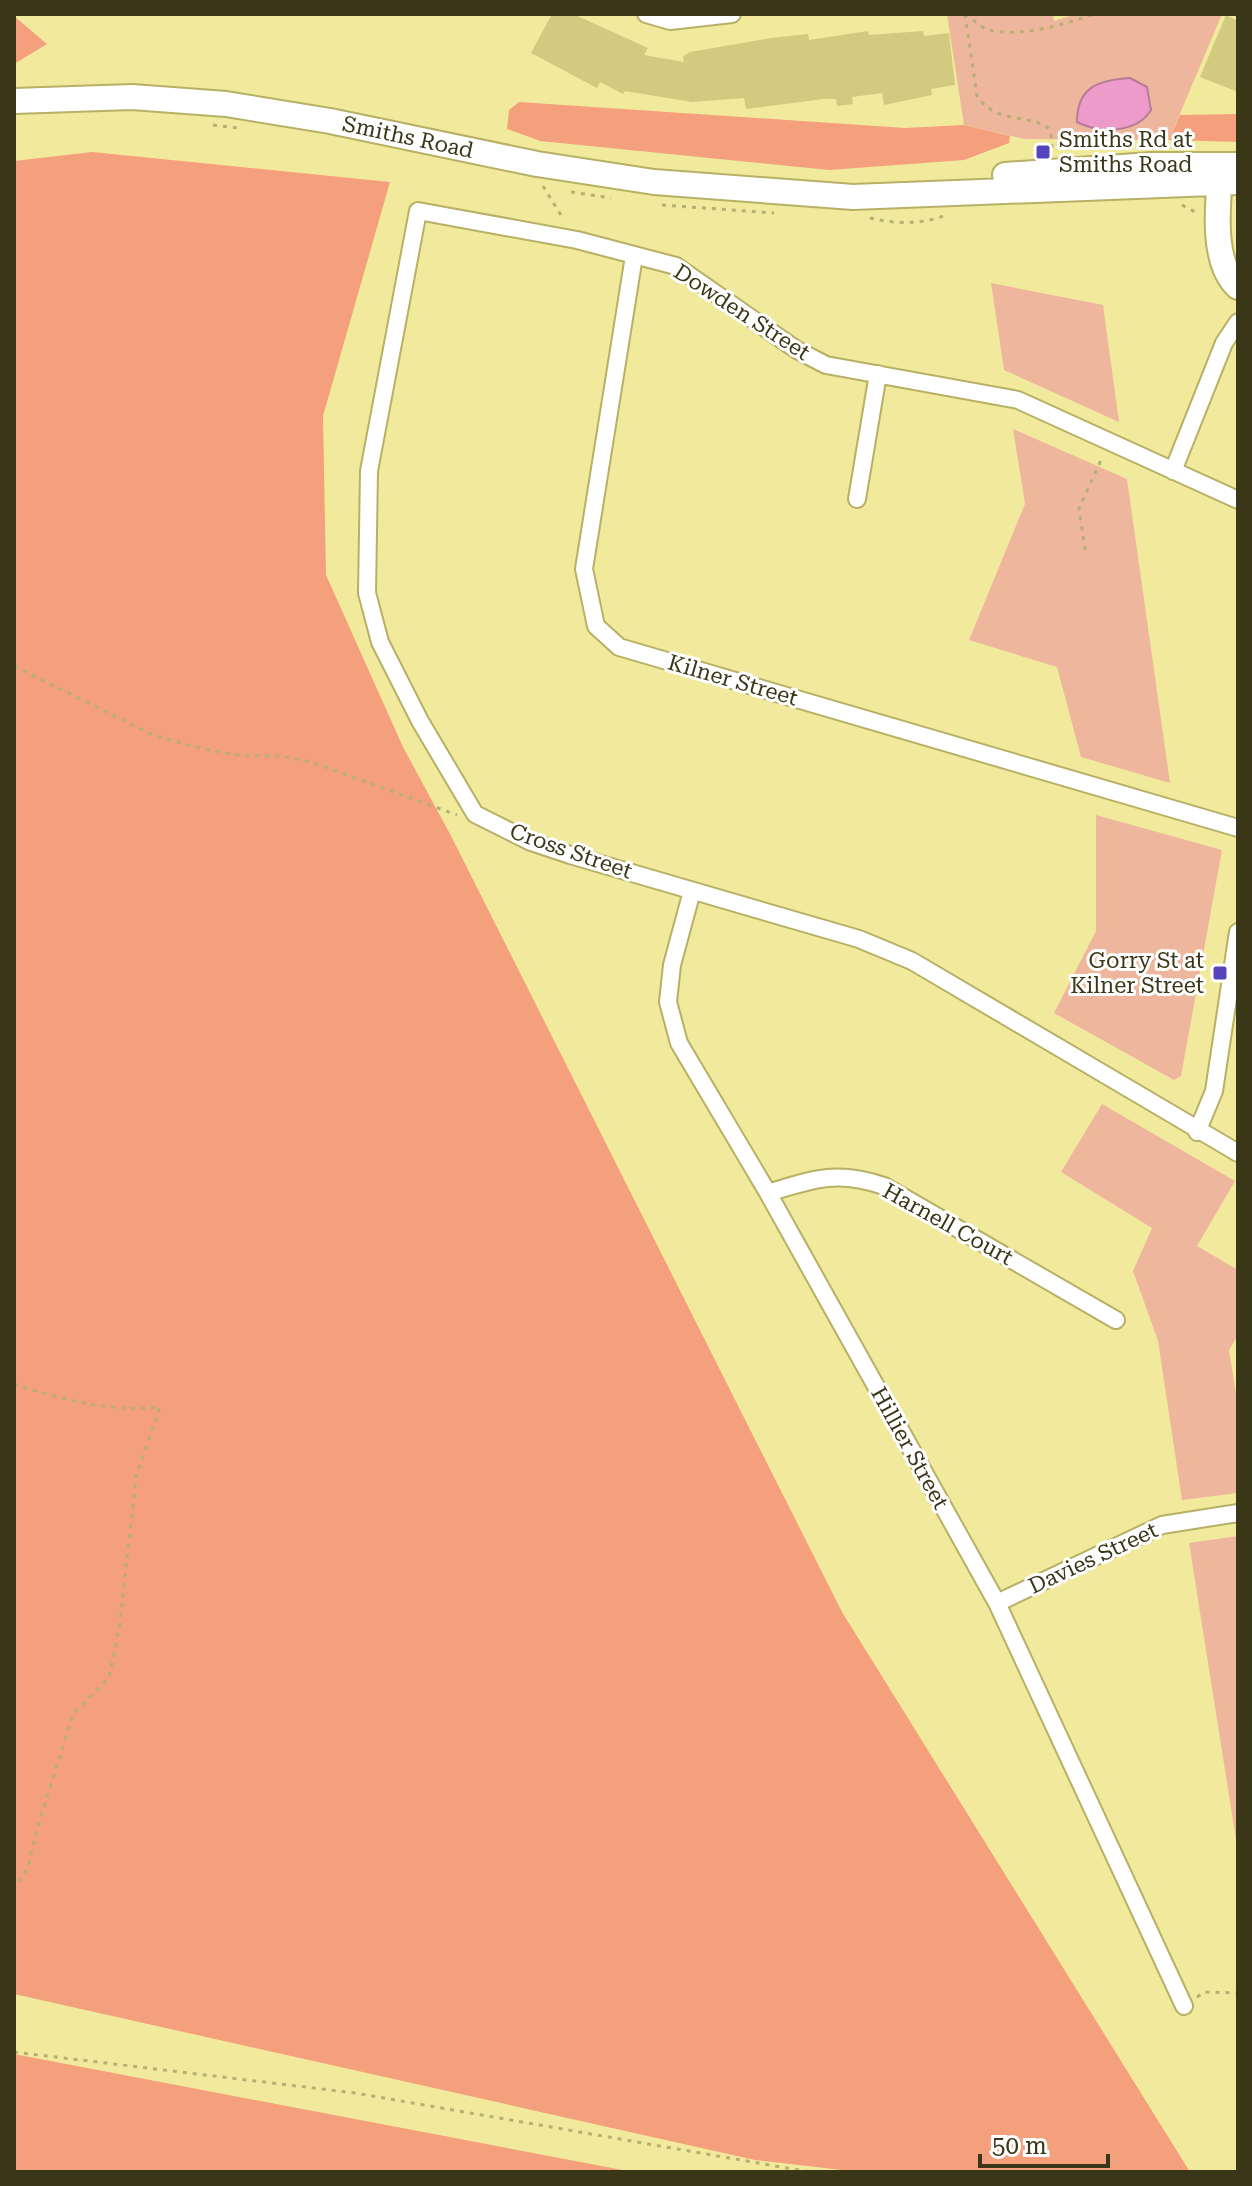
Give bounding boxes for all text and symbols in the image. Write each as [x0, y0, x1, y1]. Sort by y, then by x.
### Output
street label: Smiths Road [340, 111, 476, 163]
place label: Smiths Rd at Smiths Road [1059, 127, 1193, 177]
marker: Smiths Rd at Smiths Road [1034, 143, 1052, 161]
street label: Dowden Street [669, 259, 815, 365]
street label: Kilner Street [665, 650, 801, 710]
street label: Cross Street [507, 818, 635, 884]
place label: Gorry St at Kilner Street [1070, 948, 1204, 998]
marker: Gorry St at Kilner Street [1211, 964, 1229, 982]
street label: Harnell Court [879, 1178, 1017, 1270]
street label: Hillier Street [866, 1383, 954, 1513]
street label: Davies Street [1025, 1517, 1161, 1599]
scale bar [980, 2118, 1108, 2168]
text: 50 m [992, 2132, 1047, 2160]

